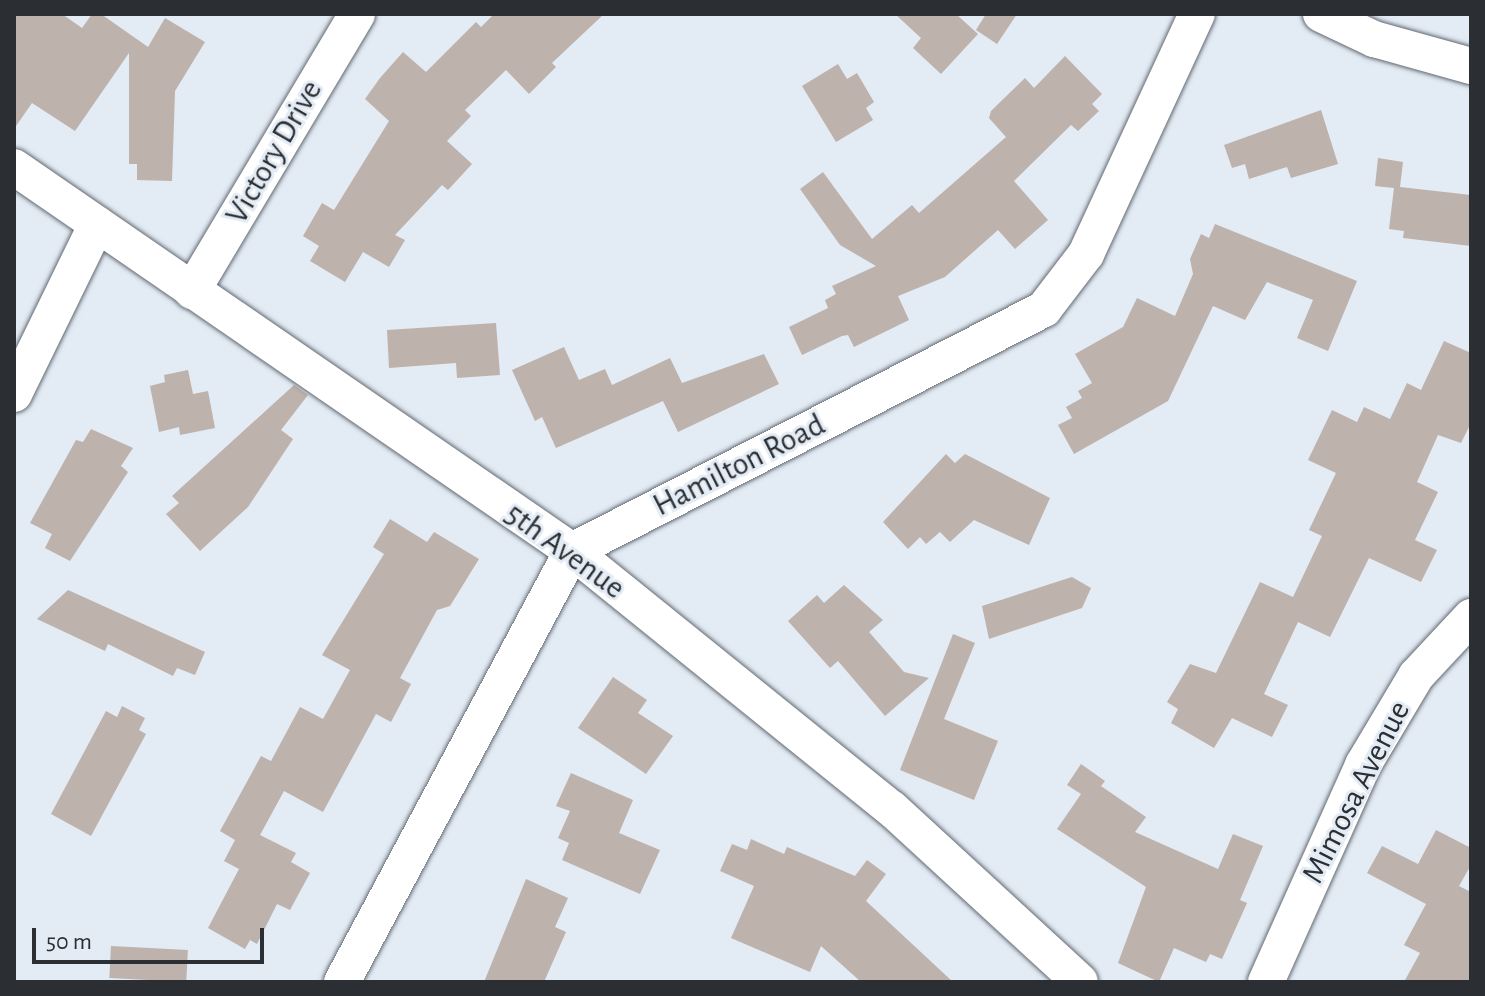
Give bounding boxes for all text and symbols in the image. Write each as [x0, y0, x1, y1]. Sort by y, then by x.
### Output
street label: Victory Drive [218, 73, 330, 231]
street label: Hamilton Road [647, 405, 831, 525]
street label: 5th Avenue [498, 495, 632, 607]
street label: Mimosa Avenue [1294, 694, 1418, 890]
scale bar [36, 912, 268, 962]
text: 50 m [46, 930, 92, 954]

